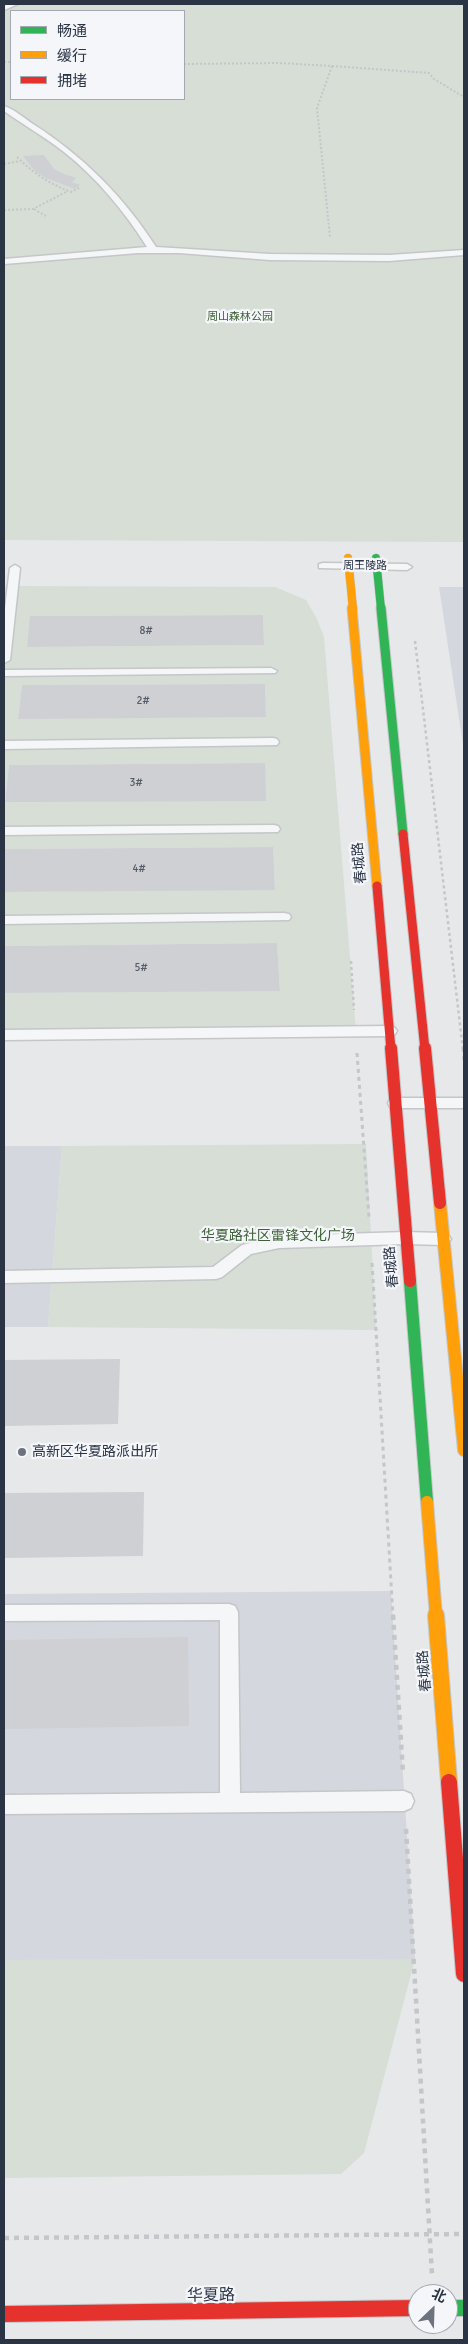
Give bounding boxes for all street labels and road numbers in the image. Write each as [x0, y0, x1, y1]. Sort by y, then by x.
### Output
street label: 周王陵路 [343, 559, 387, 573]
street label: 春城路 [350, 841, 370, 885]
street label: 春城路 [382, 1245, 402, 1289]
street label: 春城路 [415, 1649, 435, 1693]
street label: 华夏路 [187, 2286, 235, 2306]

